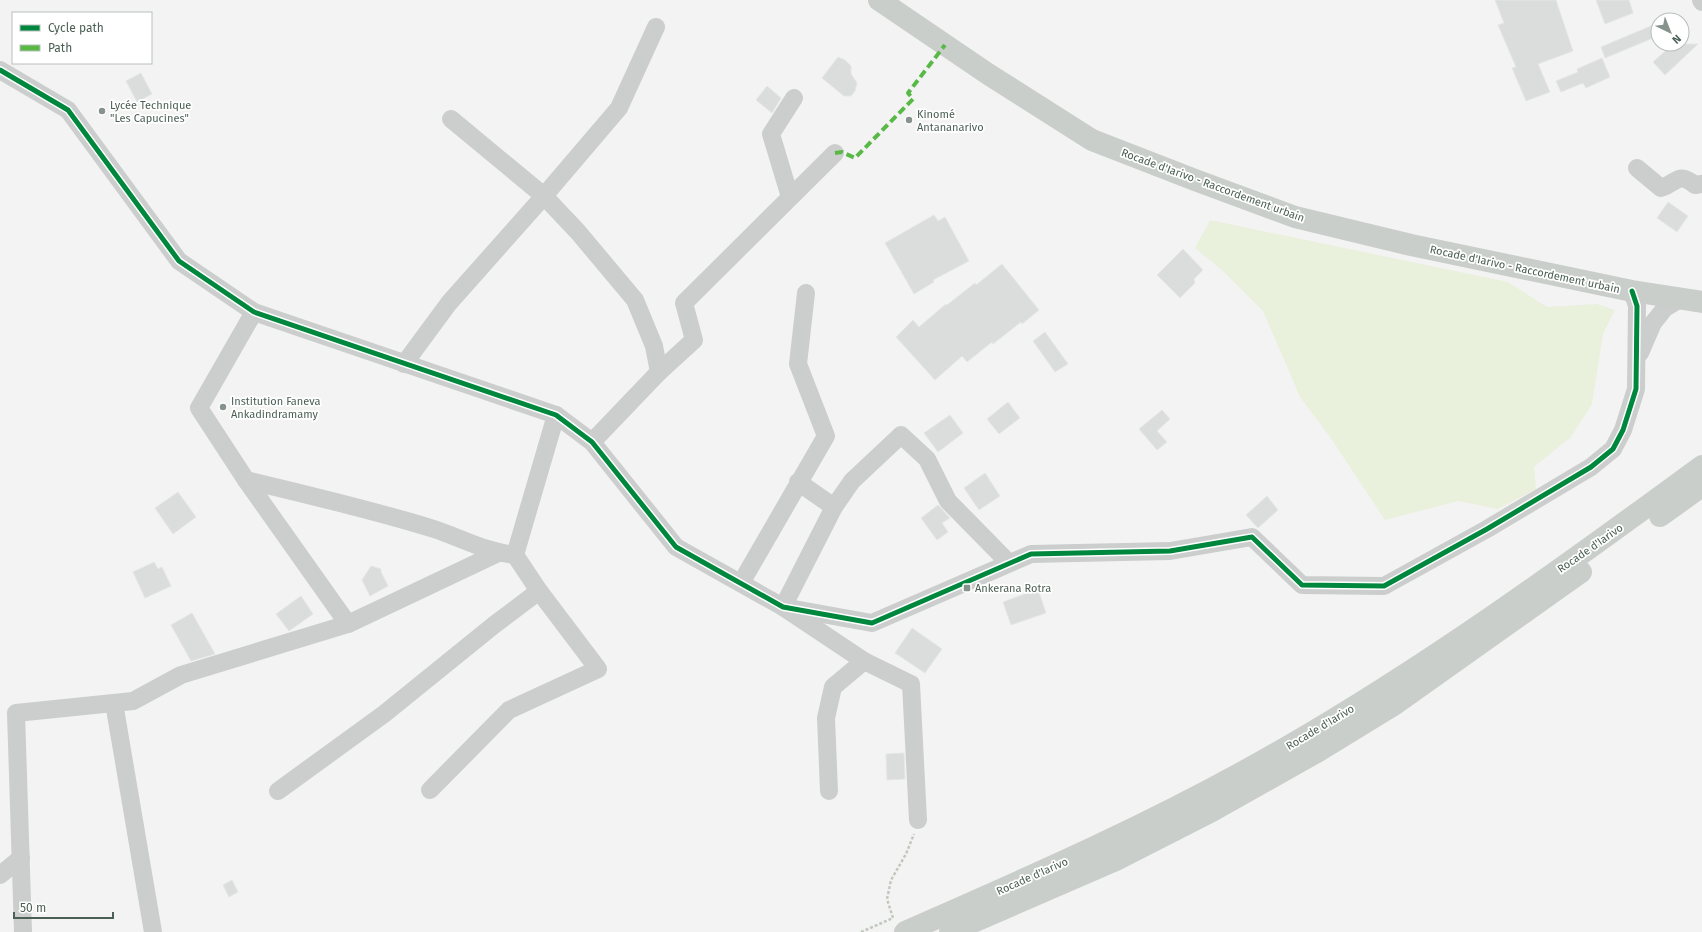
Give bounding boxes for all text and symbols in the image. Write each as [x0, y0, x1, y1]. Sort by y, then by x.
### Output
legend [12, 12, 152, 64]
north arrow [1650, 12, 1690, 52]
text: Cycle path [48, 21, 104, 35]
text: N [1669, 32, 1684, 46]
text: Path [48, 41, 72, 55]
place label: Lycée Technique "Les Capucines" [110, 99, 191, 125]
marker: Lycée Technique "Les Capucines" [97, 106, 107, 116]
place label: Kinomé Antananarivo [917, 108, 984, 134]
marker: Kinomé Antananarivo [904, 115, 914, 125]
street label: Rocade d'Iarivo - Raccordement urbain [1119, 146, 1306, 225]
street label: Rocade d'Iarivo - Raccordement urbain [1429, 243, 1621, 296]
place label: Institution Faneva Ankadindramamy [231, 395, 320, 421]
marker: Institution Faneva Ankadindramamy [218, 402, 228, 412]
street label: Rocade d'Iarivo [1555, 521, 1626, 576]
place label: Ankerana Rotra [975, 582, 1051, 595]
marker: Ankerana Rotra [962, 583, 972, 593]
street label: Rocade d'Iarivo [1284, 702, 1357, 753]
street label: Rocade d'Iarivo [994, 855, 1070, 898]
scale bar [14, 894, 113, 920]
text: 50 m [20, 901, 46, 915]

